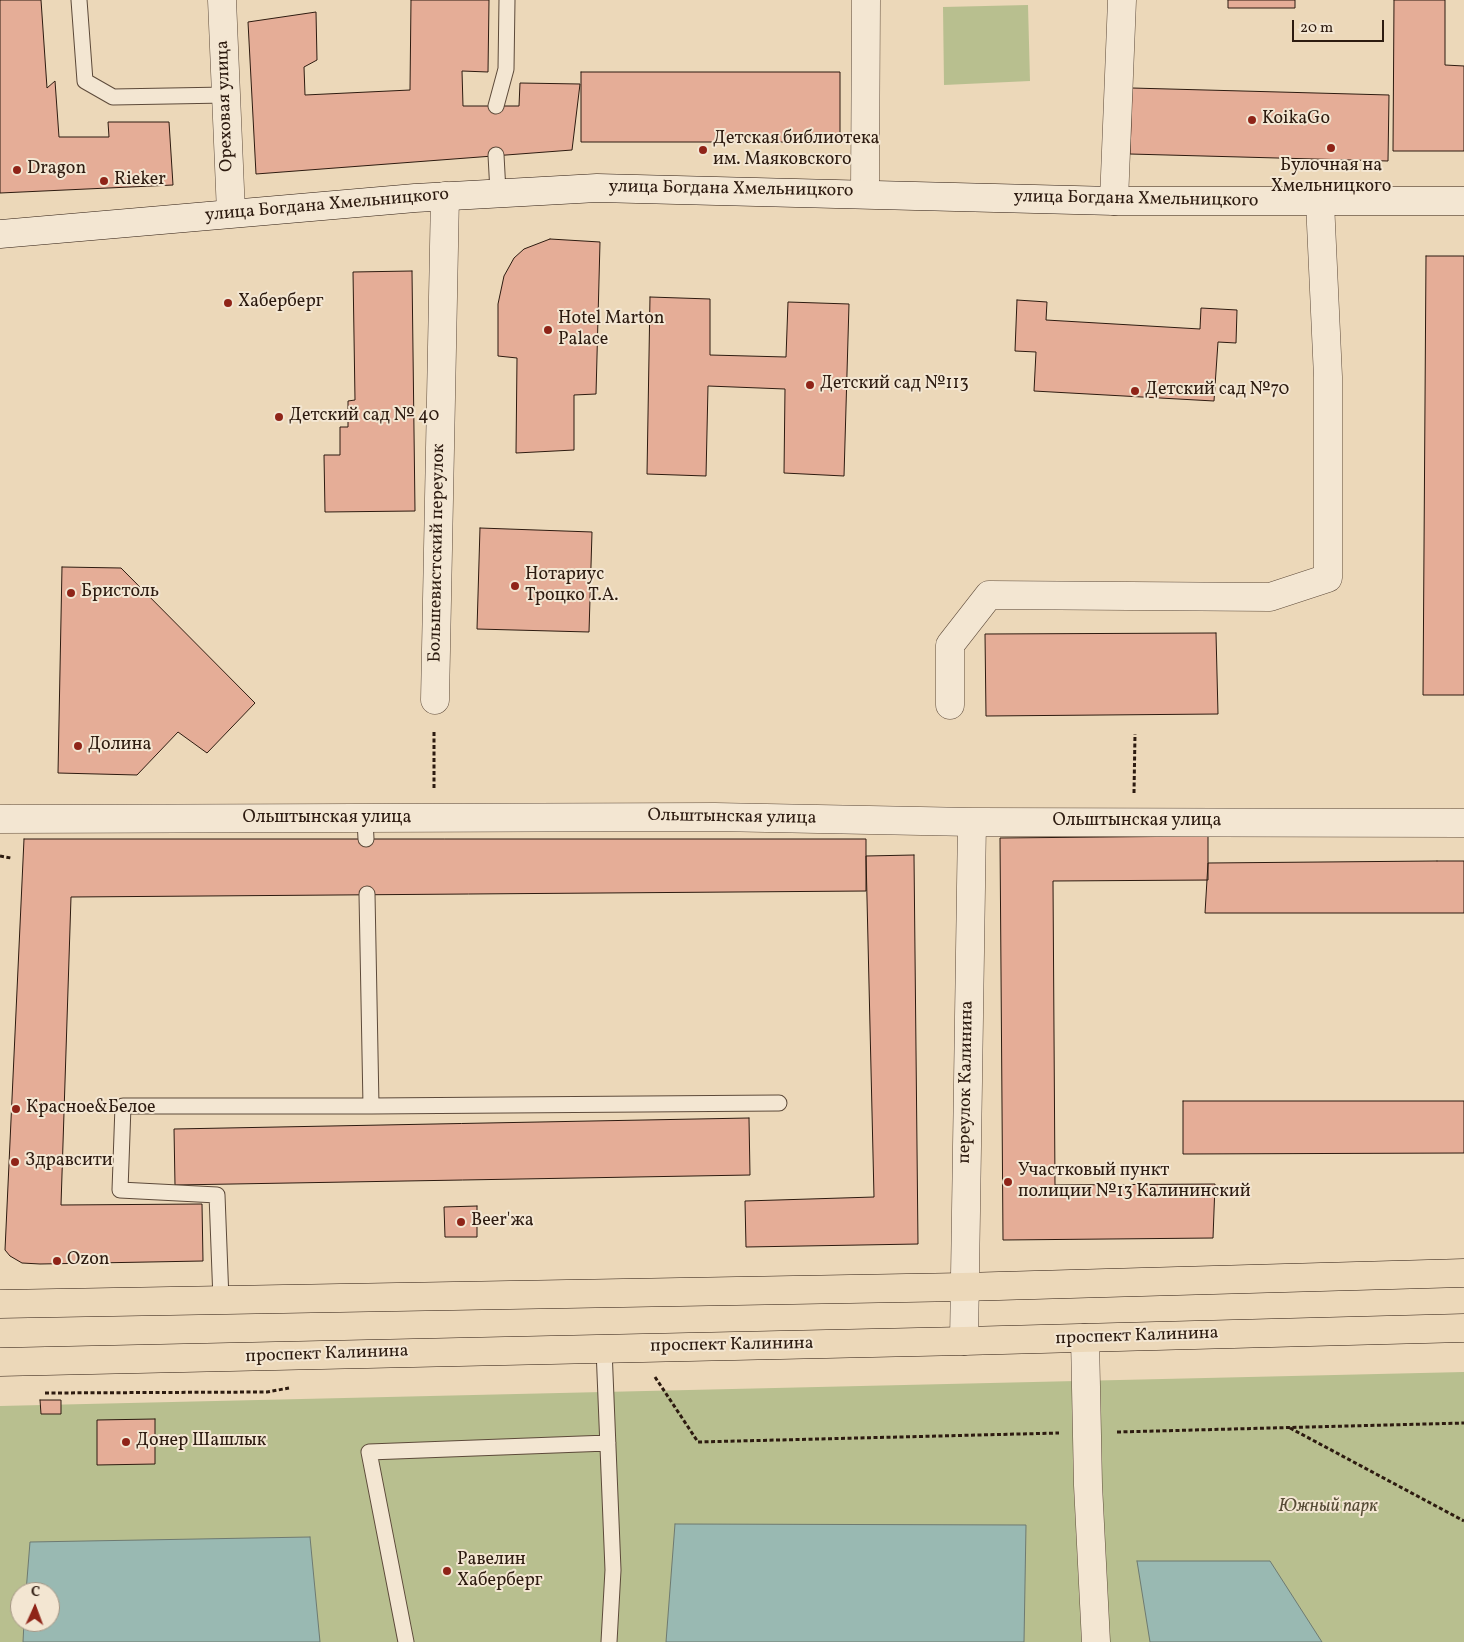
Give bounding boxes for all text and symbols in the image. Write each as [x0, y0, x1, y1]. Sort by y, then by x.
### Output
scale bar [1294, 10, 1386, 42]
text: 20 m [1300, 18, 1333, 39]
street label: Ореховая улица [213, 40, 239, 172]
place label: KoikaGo [1262, 109, 1330, 131]
marker: KoikaGo [1246, 114, 1258, 126]
place label: Детская библиотека им. Маяковского [713, 129, 879, 172]
marker: Булочная на Хмельницкого [1325, 142, 1337, 154]
marker: Детская библиотека им. Маяковского [697, 144, 709, 156]
place label: Булочная на Хмельницкого [1271, 156, 1391, 198]
place label: Dragon [27, 159, 86, 181]
marker: Dragon [11, 164, 23, 176]
place label: Rieker [114, 170, 166, 192]
marker: Rieker [98, 175, 110, 187]
street label: улица Богдана Хмельницкого [608, 177, 854, 203]
street label: улица Богдана Хмельницкого [204, 185, 450, 227]
street label: улица Богдана Хмельницкого [1013, 187, 1259, 213]
place label: Хаберберг [238, 292, 324, 314]
marker: Хаберберг [222, 297, 234, 309]
place label: Hotel Marton Palace [558, 309, 665, 352]
marker: Hotel Marton Palace [542, 324, 554, 336]
place label: Детский сад №113 [820, 374, 969, 396]
marker: Детский сад №113 [804, 379, 816, 391]
place label: Детский сад №70 [1145, 380, 1289, 402]
marker: Детский сад №70 [1129, 385, 1141, 397]
place label: Детский сад № 40 [289, 406, 439, 428]
marker: Детский сад № 40 [273, 411, 285, 423]
street label: Большевистский переулок [425, 443, 451, 663]
place label: Нотариус Троцко Т.А. [525, 565, 619, 608]
marker: Нотариус Троцко Т.А. [509, 580, 521, 592]
place label: Бристоль [81, 582, 159, 604]
marker: Бристоль [65, 587, 77, 599]
place label: Долина [88, 735, 151, 757]
marker: Долина [72, 740, 84, 752]
street label: Ольштынская улица [647, 806, 817, 830]
street label: Ольштынская улица [243, 808, 411, 830]
street label: Ольштынская улица [1053, 811, 1221, 833]
street label: переулок Калинина [955, 1000, 979, 1164]
place label: Красное&Белое [26, 1098, 156, 1120]
marker: Красное&Белое [10, 1103, 22, 1115]
place label: Здравсити [25, 1151, 113, 1173]
marker: Здравсити [9, 1156, 21, 1168]
place label: Участковый пункт полиции №13 Калининский [1018, 1161, 1251, 1204]
marker: Участковый пункт полиции №13 Калининский [1002, 1176, 1014, 1188]
place label: Beer'жа [471, 1211, 534, 1233]
marker: Beer'жа [455, 1216, 467, 1228]
place label: Ozon [67, 1250, 109, 1272]
marker: Ozon [51, 1255, 63, 1267]
street label: проспект Калинина [1055, 1323, 1219, 1351]
street label: проспект Калинина [650, 1334, 814, 1358]
street label: проспект Калинина [245, 1341, 409, 1369]
place label: Донер Шашлык [136, 1431, 266, 1453]
marker: Донер Шашлык [120, 1436, 132, 1448]
park label: Южный парк [1278, 1497, 1378, 1519]
place label: Равелин Хаберберг [457, 1550, 543, 1592]
marker: Равелин Хаберберг [441, 1565, 453, 1577]
north arrow [10, 1582, 60, 1632]
text: С [31, 1583, 40, 1602]

